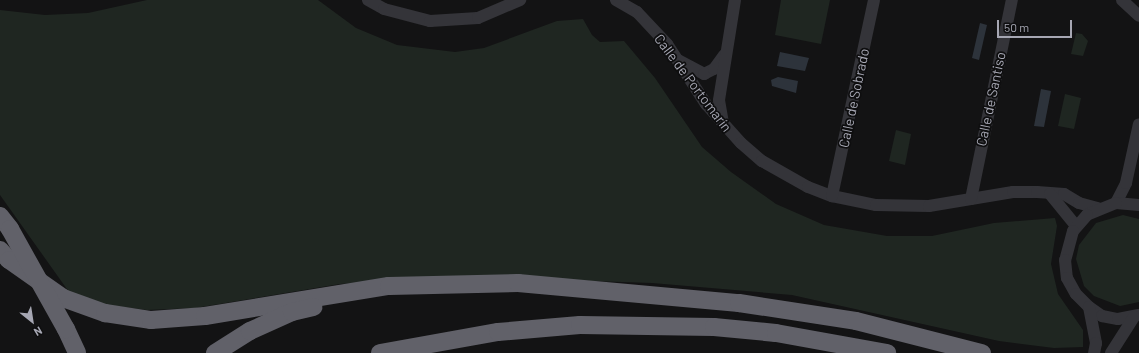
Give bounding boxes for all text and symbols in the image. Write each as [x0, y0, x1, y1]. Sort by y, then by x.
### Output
scale bar [999, 12, 1074, 38]
text: 50 m [1004, 20, 1029, 34]
street label: Calle de Portomarín [651, 31, 735, 135]
street label: Calle de Sobrado [835, 47, 873, 149]
street label: Calle de Santiso [973, 50, 1009, 148]
north arrow [12, 301, 52, 341]
text: N [32, 324, 45, 339]

